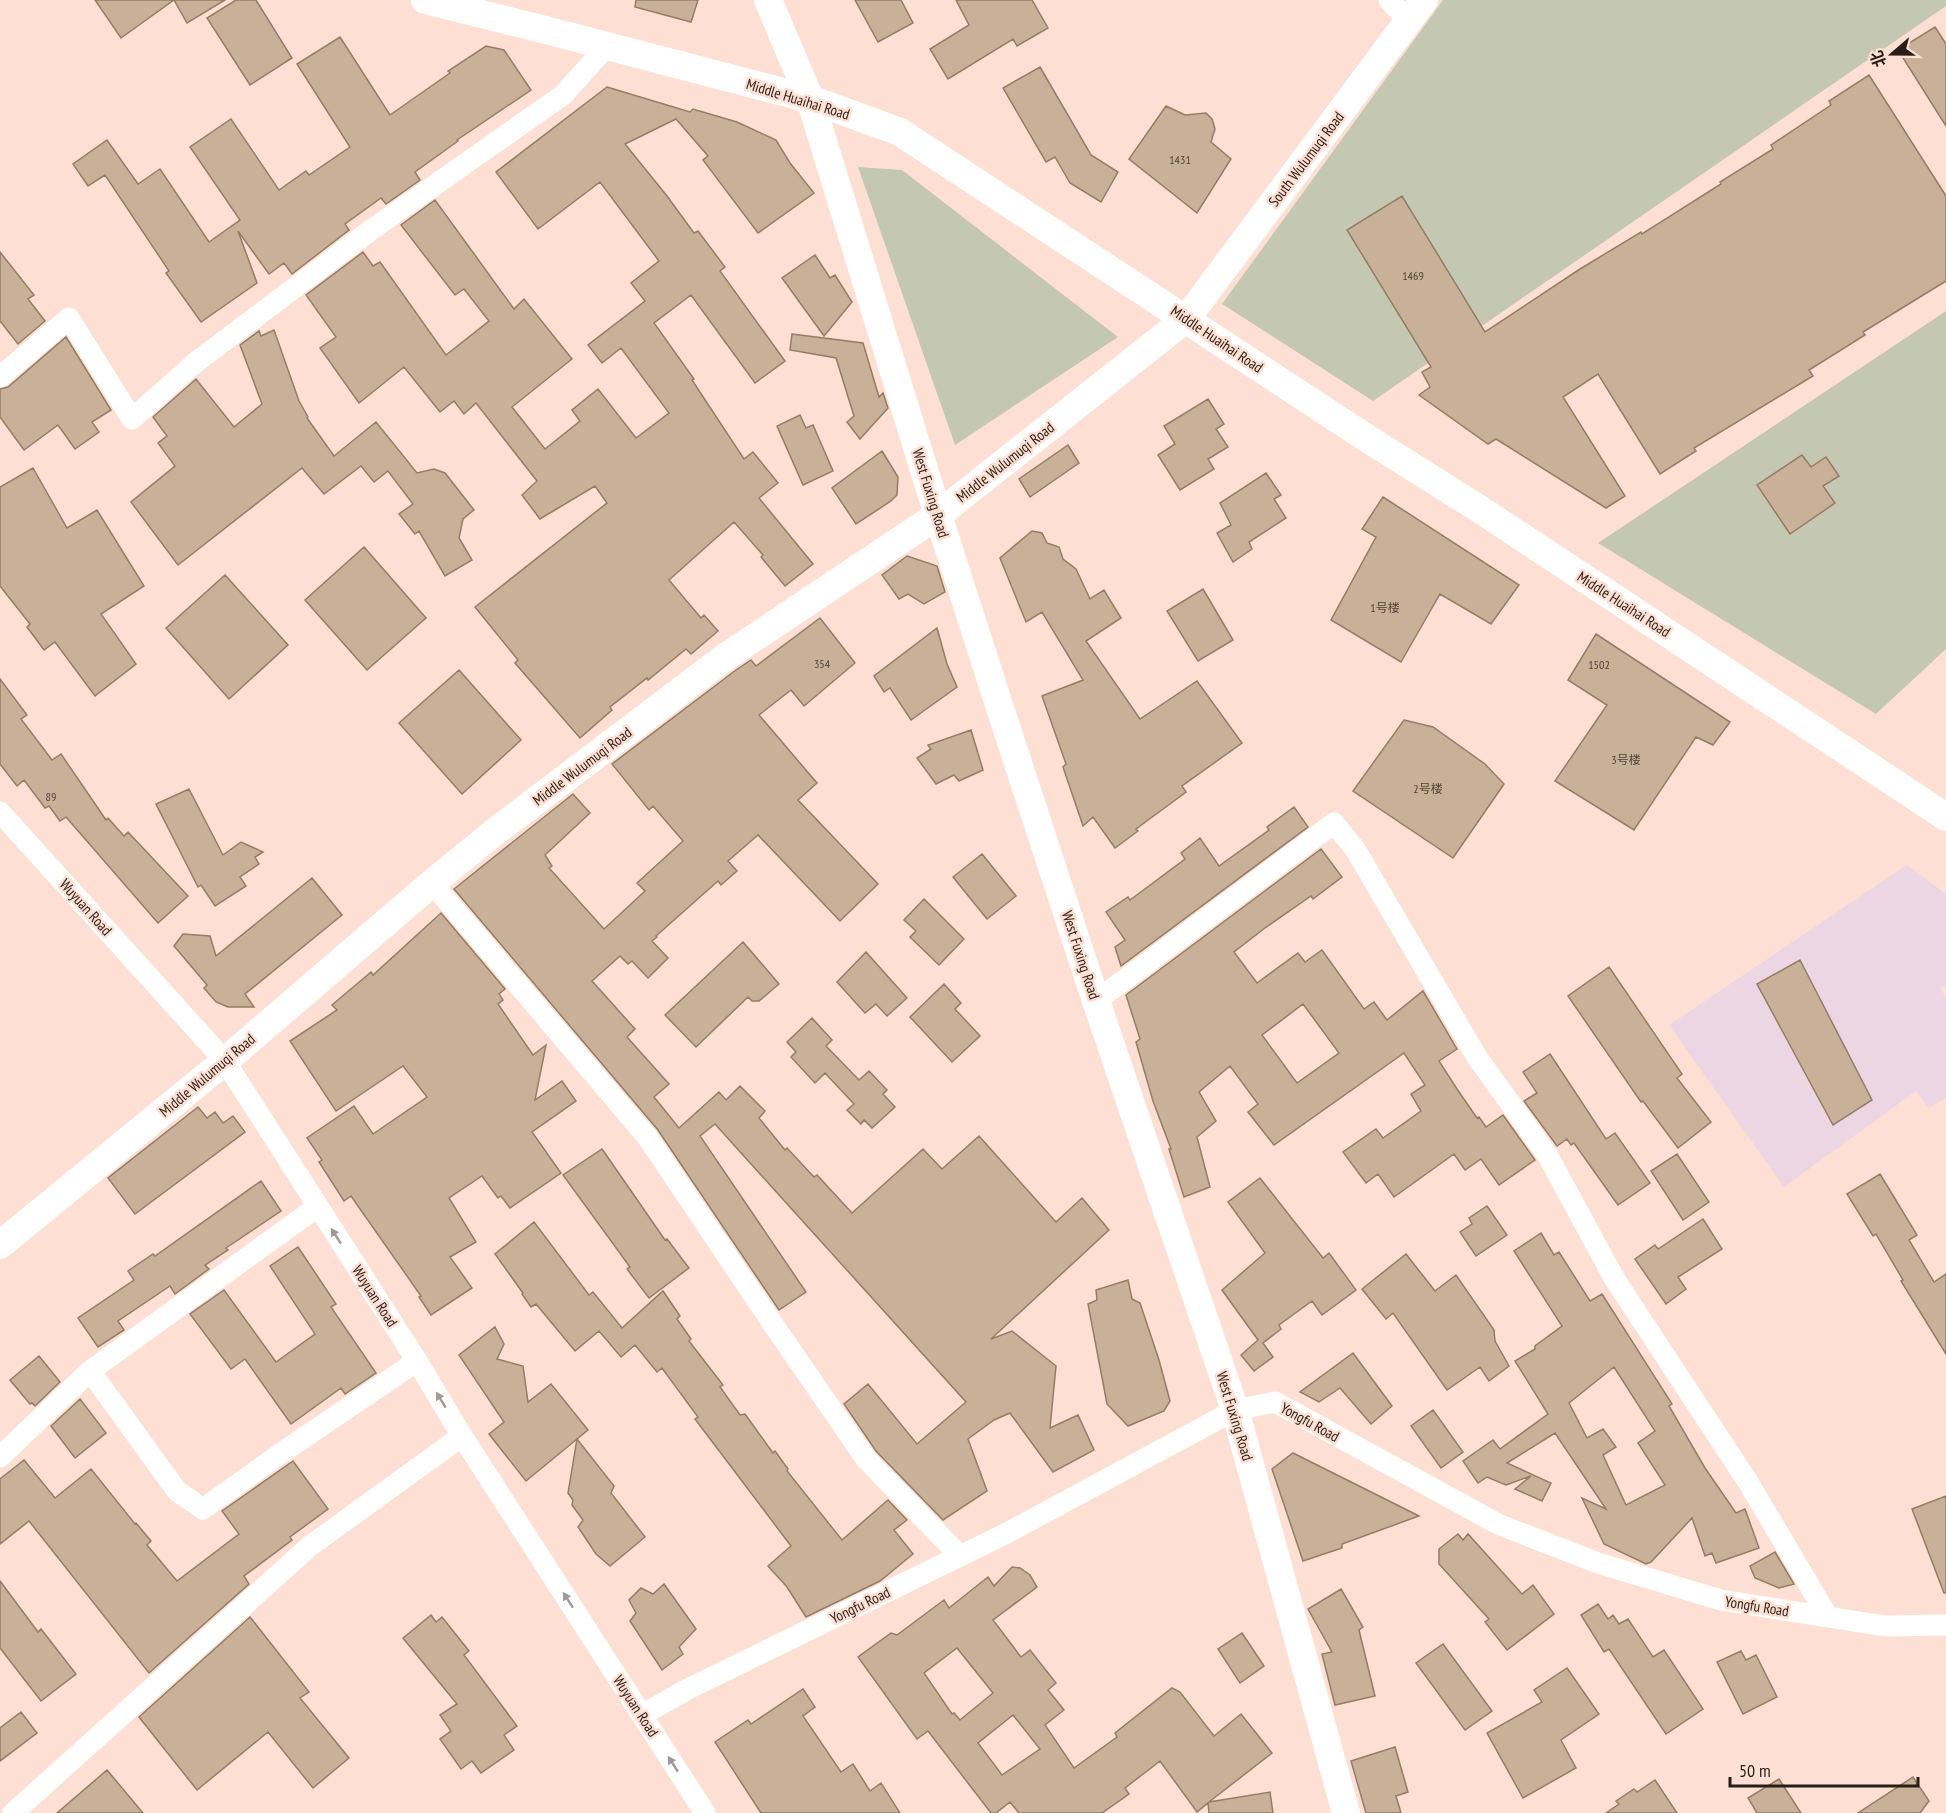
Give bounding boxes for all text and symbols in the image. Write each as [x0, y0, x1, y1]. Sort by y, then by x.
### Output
north arrow [1862, 24, 1922, 84]
text: 北 [1866, 48, 1890, 70]
street label: Middle Huaihai Road [744, 74, 852, 124]
street label: South Wulumuqi Road [1264, 108, 1348, 210]
house number: 1431 [1169, 152, 1191, 167]
house number: 1469 [1402, 268, 1424, 283]
street label: Middle Huaihai Road [1167, 301, 1267, 377]
street label: Middle Wulumuqi Road [952, 418, 1058, 506]
street label: West Fuxing Road [908, 446, 954, 540]
street label: Middle Huaihai Road [1574, 567, 1674, 641]
house number: 1号楼 [1370, 600, 1400, 615]
house number: 354 [814, 656, 831, 671]
house number: 1502 [1588, 657, 1610, 672]
street label: Middle Wulumuqi Road [529, 723, 635, 809]
house number: 3号楼 [1611, 752, 1641, 767]
house number: 2号楼 [1413, 781, 1443, 796]
house number: 89 [46, 789, 56, 804]
street label: Wuyuan Road [56, 875, 116, 939]
street label: West Fuxing Road [1058, 908, 1104, 1002]
street label: Middle Wulumuqi Road [155, 1029, 259, 1121]
one-way arrow [330, 1228, 341, 1244]
street label: Wuyuan Road [348, 1262, 402, 1330]
street label: West Fuxing Road [1212, 1369, 1258, 1463]
one-way arrow [435, 1392, 446, 1408]
street label: Yongfu Road [1277, 1398, 1343, 1446]
street label: Yongfu Road [827, 1582, 893, 1628]
one-way arrow [562, 1592, 573, 1608]
street label: Yongfu Road [1724, 1592, 1790, 1620]
street label: Wuyuan Road [609, 1672, 663, 1740]
scale bar [1730, 1750, 1918, 1788]
one-way arrow [668, 1756, 679, 1772]
text: 50 m [1739, 1759, 1771, 1782]

